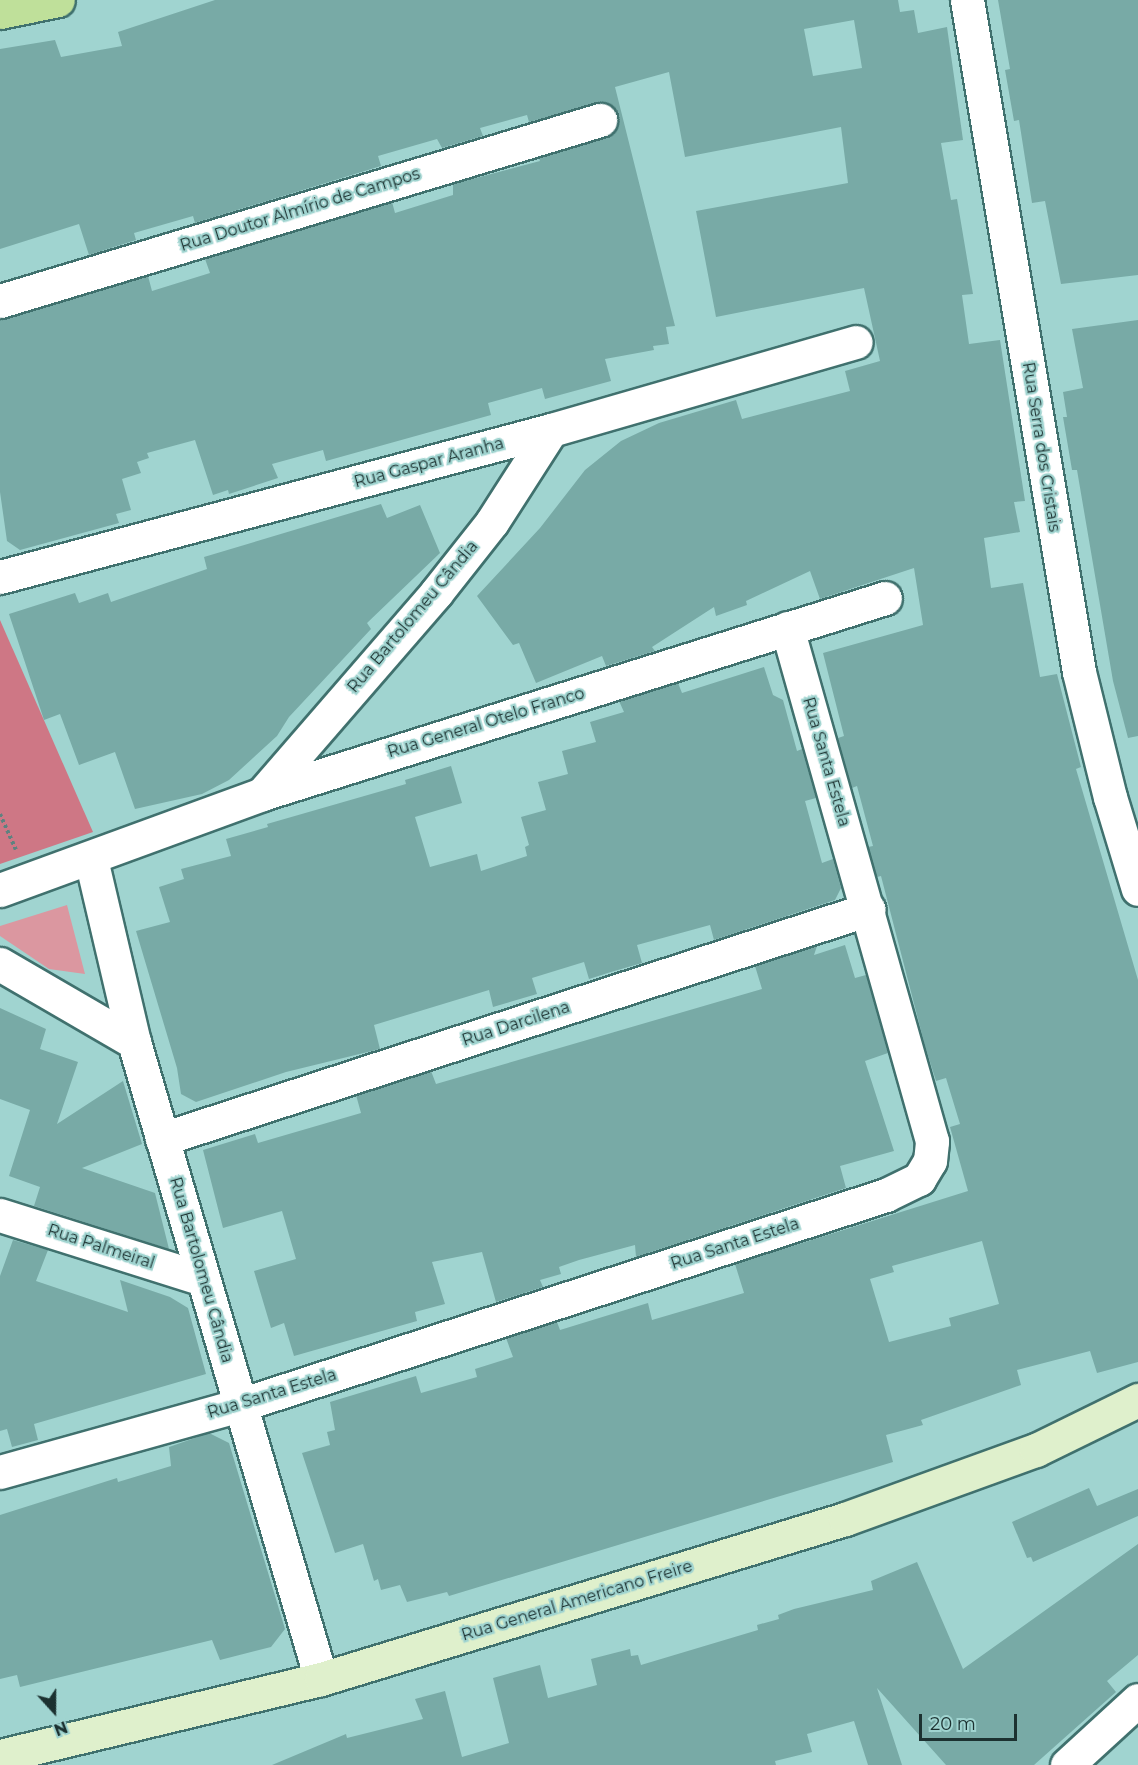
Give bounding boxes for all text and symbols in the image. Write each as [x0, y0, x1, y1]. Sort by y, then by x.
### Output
street label: Rua Doutor Almírio de Campos [178, 164, 422, 256]
street label: Rua Serra dos Cristais [1018, 361, 1064, 533]
street label: Rua Gaspar Aranha [352, 434, 506, 492]
street label: Rua Bartolomeu Cândia [344, 537, 482, 697]
street label: Rua General Otelo Franco [385, 684, 587, 762]
street label: Rua Santa Estela [798, 695, 854, 829]
street label: Rua Darcilena [460, 998, 572, 1050]
street label: Rua Bartolomeu Cândia [165, 1175, 237, 1365]
street label: Rua Santa Estela [668, 1214, 802, 1274]
street label: Rua Palmeiral [45, 1221, 157, 1273]
street label: Rua Santa Estela [205, 1365, 339, 1423]
street label: Rua General Americano Freire [459, 1557, 695, 1645]
north arrow [24, 1681, 84, 1741]
scale bar [922, 1702, 1020, 1740]
text: 20 m [930, 1713, 976, 1735]
text: N [51, 1717, 70, 1739]

